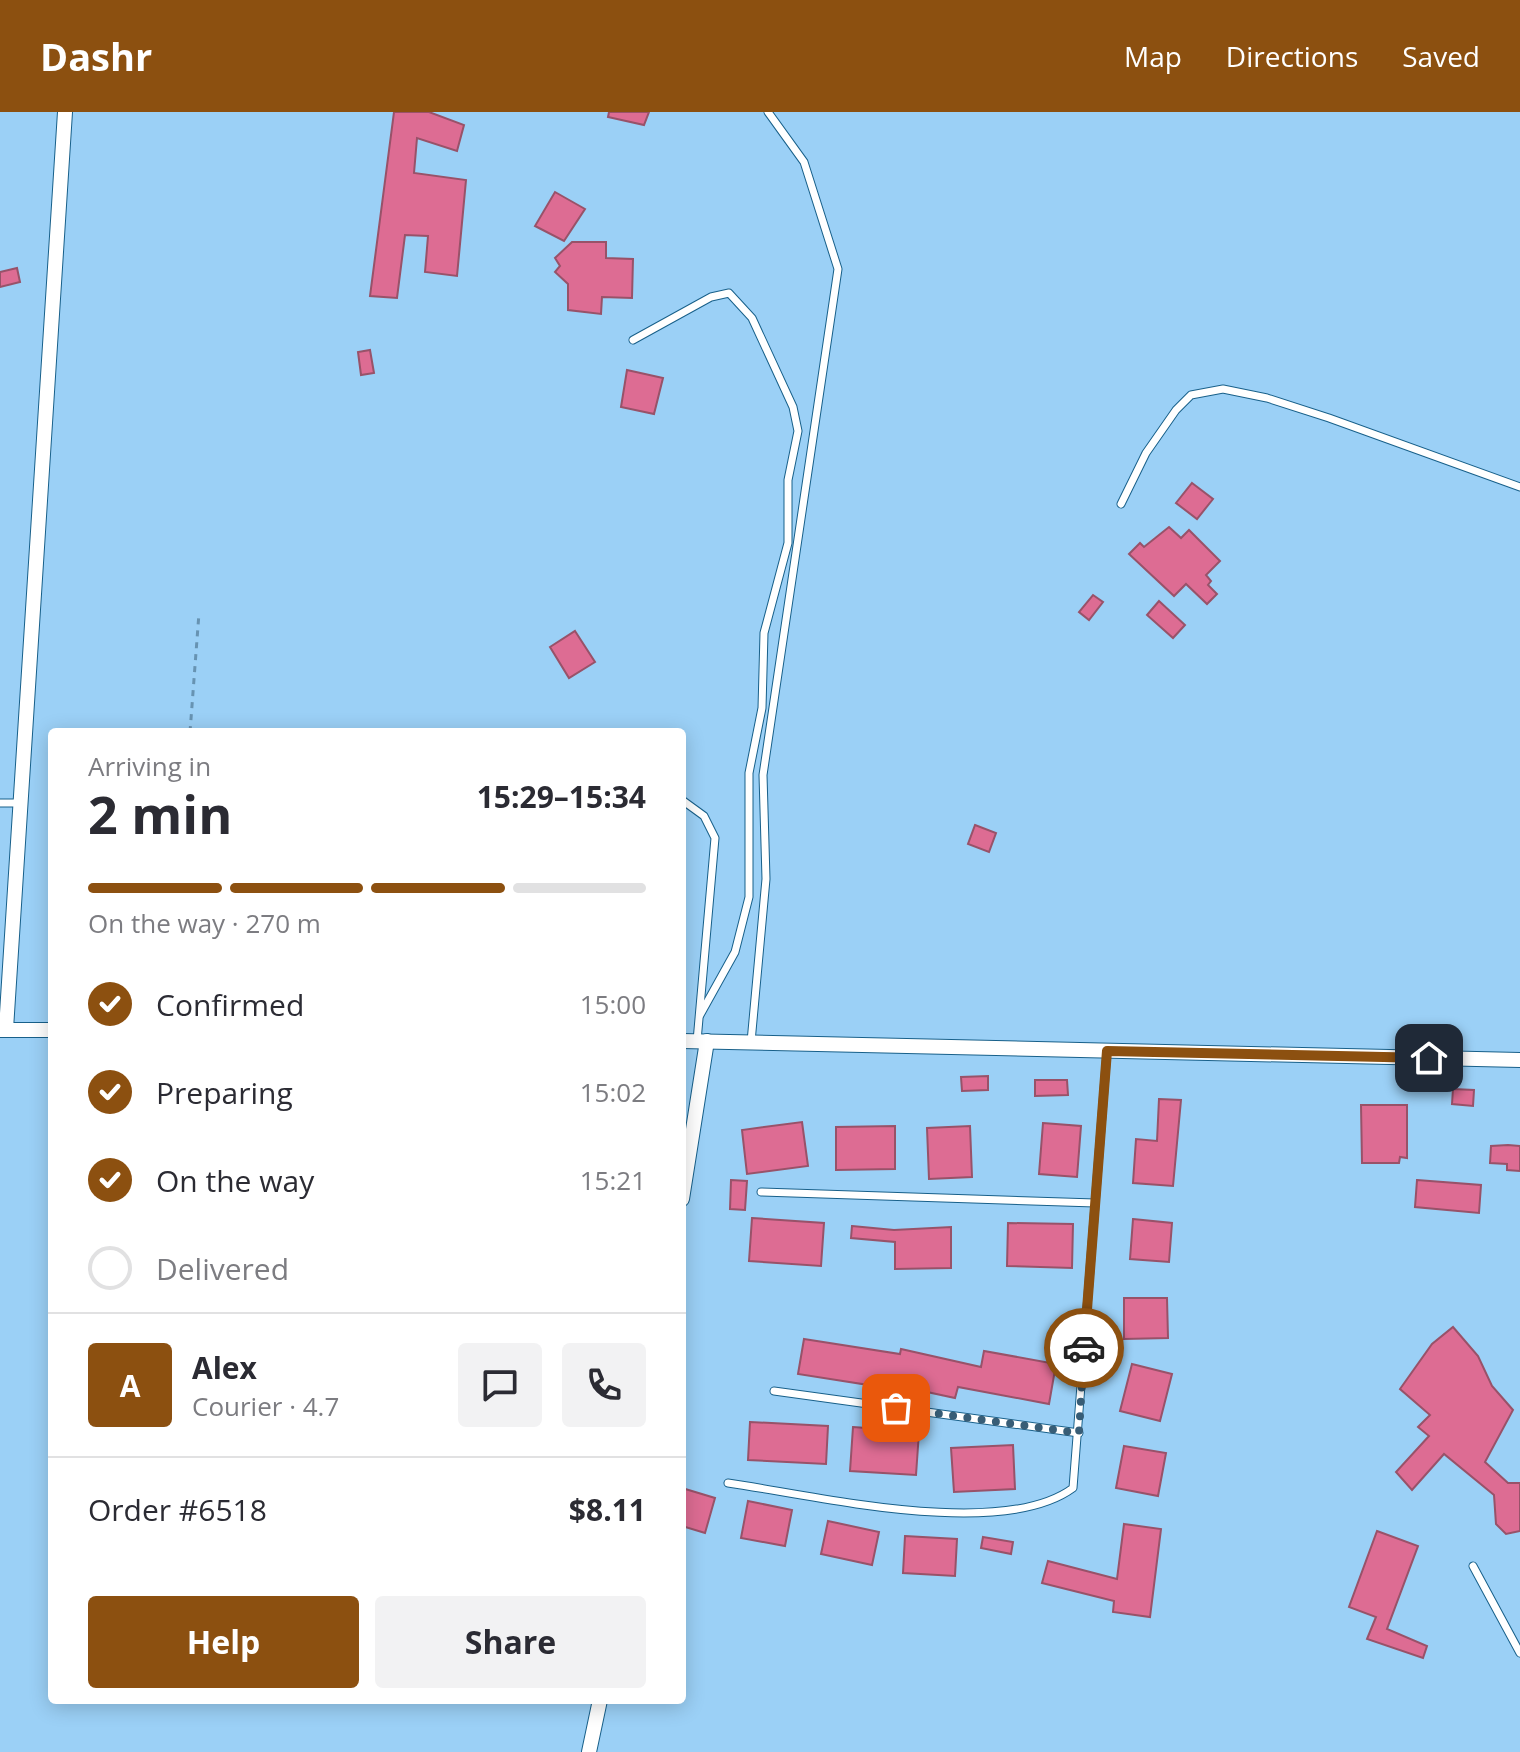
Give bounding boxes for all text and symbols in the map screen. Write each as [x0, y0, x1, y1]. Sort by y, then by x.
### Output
text: Dashr [40, 30, 152, 82]
text: Map [1124, 37, 1182, 75]
text: Directions [1226, 37, 1358, 75]
text: Saved [1402, 37, 1480, 75]
text: Arriving in [88, 748, 211, 784]
text: 15:29–15:34 [477, 776, 646, 817]
text: 2 min [88, 778, 232, 849]
text: On the way · 270 m [88, 905, 321, 941]
icon: check [88, 982, 132, 1026]
text: Confirmed [156, 984, 304, 1025]
text: 15:00 [580, 986, 646, 1022]
pin [1395, 1024, 1463, 1092]
icon: home [1407, 1036, 1451, 1080]
icon: check [88, 1070, 132, 1114]
text: Preparing [156, 1072, 293, 1113]
text: 15:02 [580, 1074, 646, 1110]
icon: check [88, 1158, 132, 1202]
text: On the way [156, 1160, 314, 1201]
text: 15:21 [580, 1162, 646, 1198]
text: Delivered [156, 1248, 289, 1289]
courier [1044, 1308, 1124, 1388]
icon: car [1062, 1326, 1106, 1370]
button: chat [458, 1343, 542, 1427]
button: phone [562, 1343, 646, 1427]
text: Alex [192, 1347, 257, 1388]
text: A [120, 1365, 140, 1406]
pin [862, 1374, 930, 1442]
icon: bag [874, 1386, 918, 1430]
text: Courier · 4.7 [192, 1388, 339, 1424]
text: Order #6518 [88, 1489, 267, 1530]
text: $8.11 [569, 1489, 646, 1530]
button: Help [88, 1596, 359, 1688]
button: Share [375, 1596, 646, 1688]

